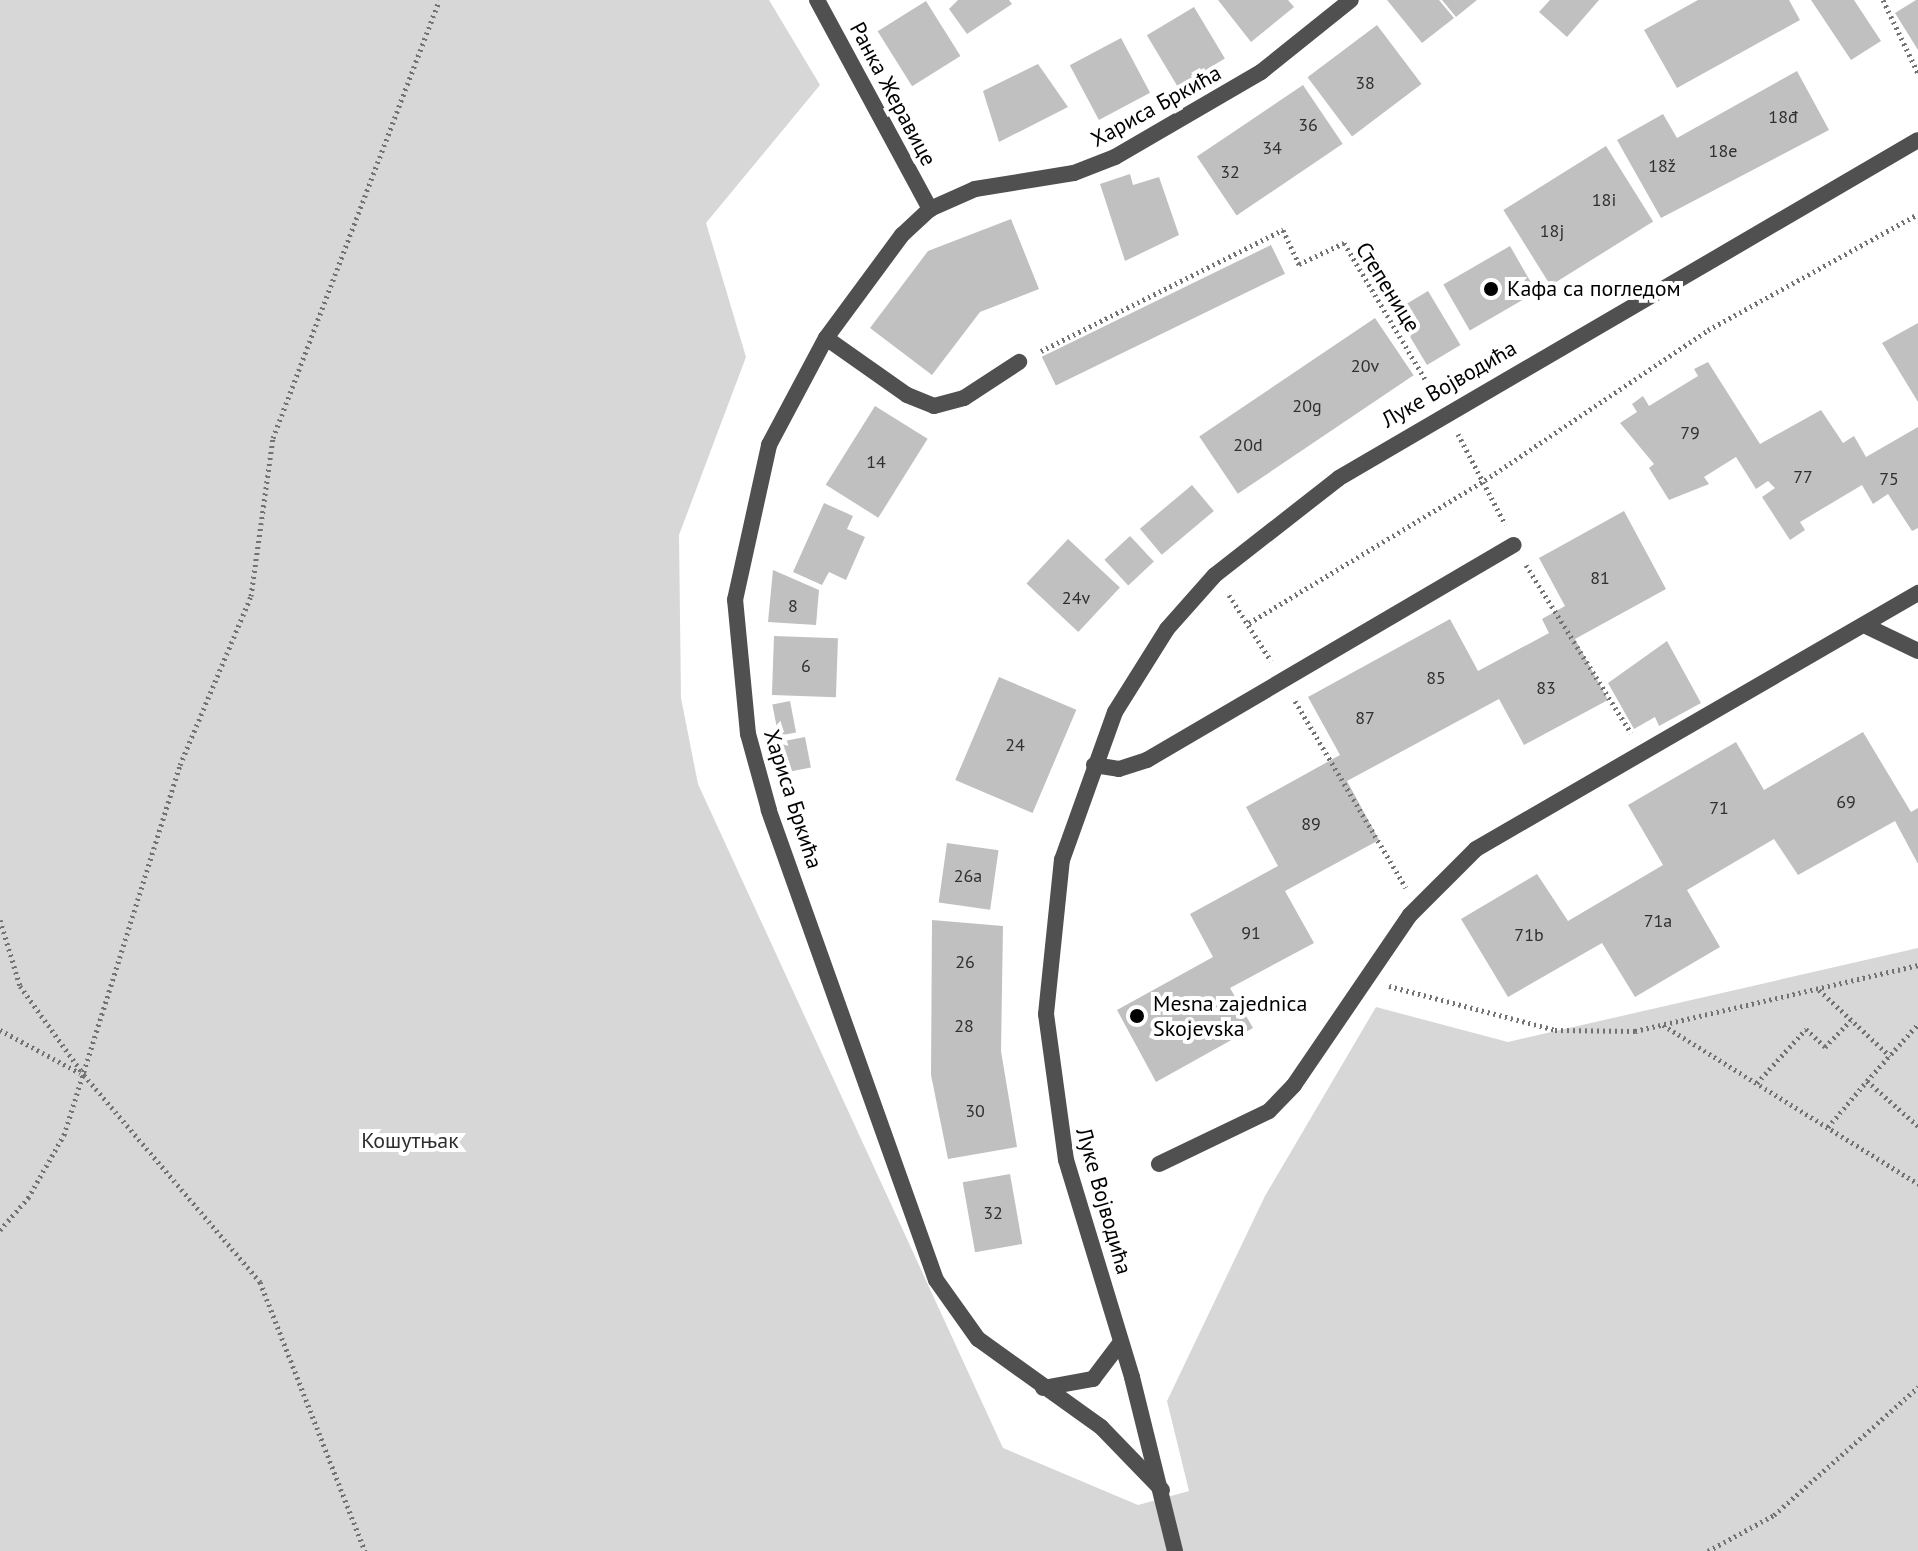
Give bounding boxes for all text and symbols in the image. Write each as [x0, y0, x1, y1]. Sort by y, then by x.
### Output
street label: Ранка Жеравице [844, 18, 942, 170]
street label: Хариса Бркића [1086, 59, 1226, 153]
house number: 38 [1355, 72, 1375, 94]
house number: 18đ [1768, 106, 1798, 128]
house number: 36 [1298, 114, 1318, 136]
house number: 34 [1262, 137, 1282, 159]
house number: 18e [1709, 140, 1737, 162]
house number: 18ž [1648, 155, 1676, 177]
house number: 32 [1220, 161, 1240, 183]
house number: 18i [1592, 189, 1616, 211]
house number: 18j [1540, 220, 1564, 242]
street label: Степенице [1350, 237, 1426, 337]
place label: Кафа са погледом [1507, 276, 1681, 302]
marker: Кафа са погледом [1482, 280, 1500, 298]
street label: Луке Војводића [1377, 335, 1521, 433]
house number: 20v [1351, 355, 1379, 377]
house number: 20g [1292, 395, 1322, 417]
house number: 79 [1680, 422, 1700, 444]
house number: 20d [1233, 434, 1263, 456]
house number: 14 [866, 451, 886, 473]
house number: 77 [1793, 466, 1813, 488]
house number: 75 [1879, 468, 1899, 490]
house number: 81 [1590, 567, 1610, 589]
house number: 24v [1062, 587, 1090, 609]
house number: 8 [788, 595, 798, 617]
house number: 6 [801, 655, 811, 677]
house number: 85 [1426, 667, 1446, 689]
house number: 83 [1536, 677, 1556, 699]
house number: 87 [1355, 707, 1375, 729]
street label: Хариса Бркића [758, 726, 828, 872]
house number: 24 [1005, 734, 1025, 756]
house number: 69 [1836, 791, 1856, 813]
house number: 71 [1709, 797, 1729, 819]
house number: 89 [1301, 813, 1321, 835]
house number: 26a [954, 865, 982, 887]
house number: 71a [1644, 910, 1672, 932]
house number: 91 [1241, 922, 1261, 944]
house number: 71b [1514, 924, 1544, 946]
house number: 26 [955, 951, 975, 973]
place label: Mesna zajednica Skojevska [1153, 990, 1308, 1042]
marker: Mesna zajednica Skojevska [1128, 1007, 1146, 1025]
house number: 28 [954, 1015, 974, 1037]
house number: 30 [965, 1100, 985, 1122]
street label: Луке Војводића [1070, 1125, 1138, 1277]
park label: Кошутњак [361, 1128, 459, 1154]
house number: 32 [983, 1202, 1003, 1224]

